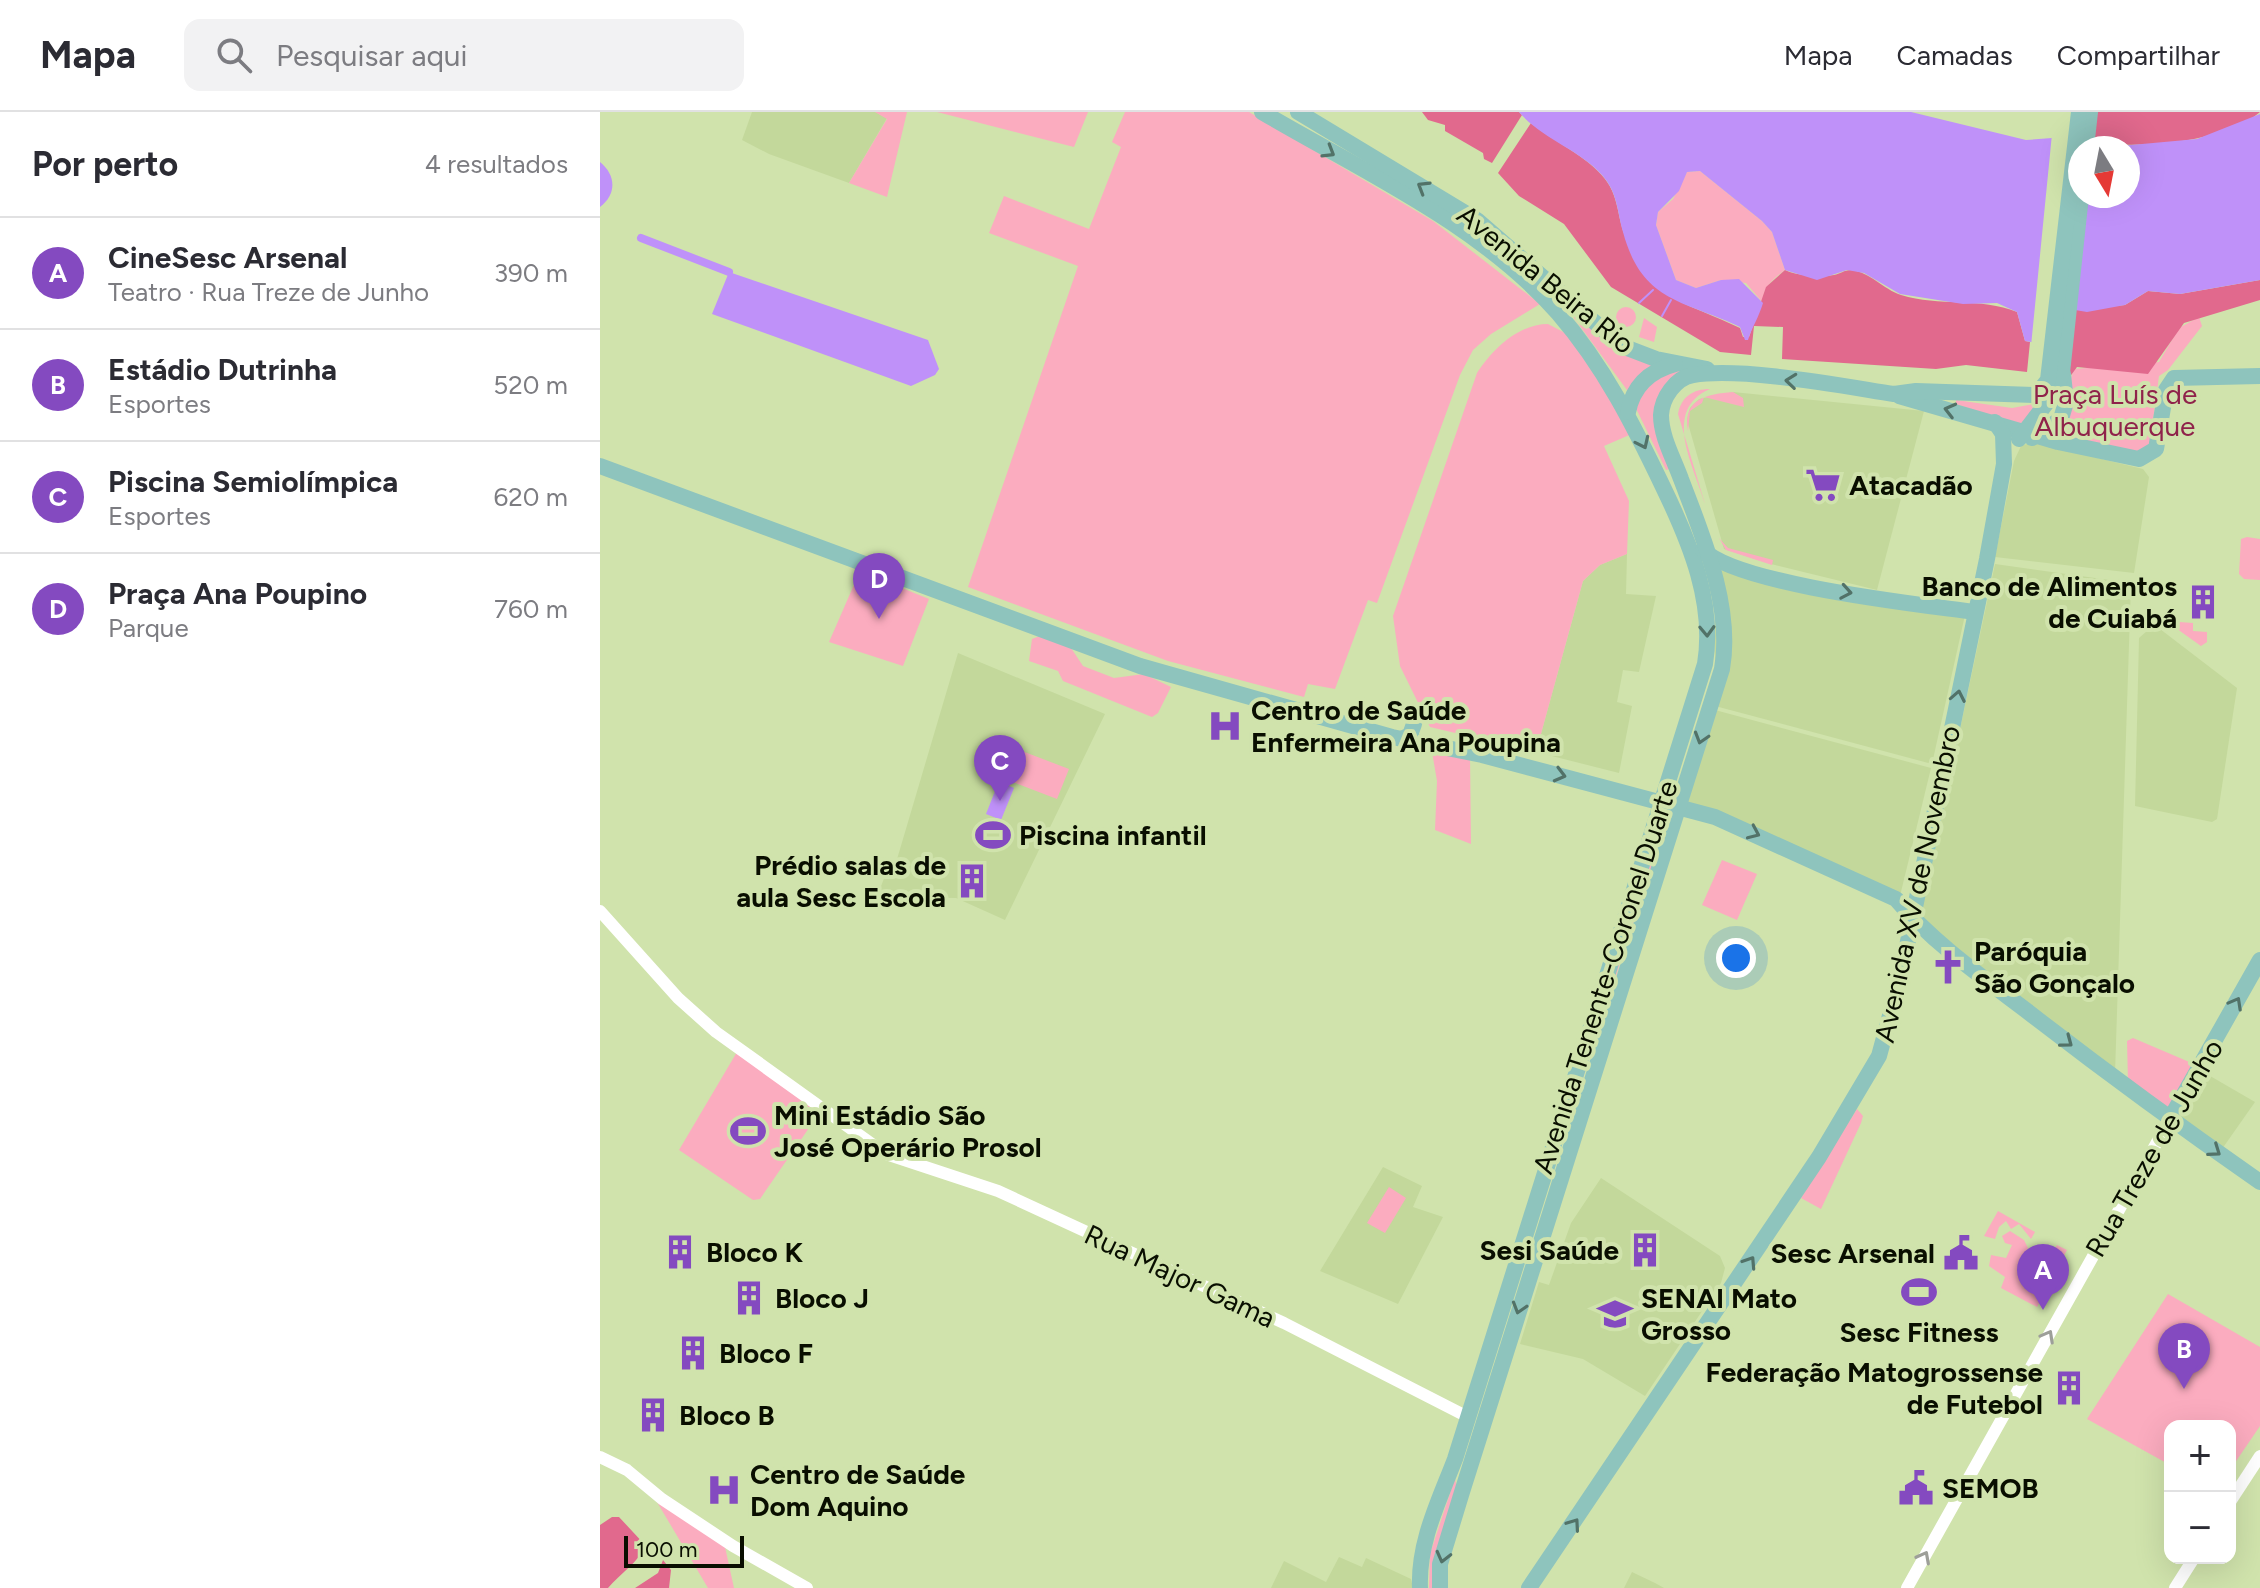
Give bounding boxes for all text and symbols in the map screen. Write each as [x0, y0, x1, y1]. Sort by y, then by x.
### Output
search box [184, 19, 744, 91]
text: Mapa [40, 32, 136, 78]
icon: search [212, 33, 256, 77]
text: Pesquisar aqui [276, 37, 468, 74]
text: Mapa [1784, 38, 1853, 72]
text: Camadas [1897, 38, 2013, 72]
text: Compartilhar [2057, 38, 2220, 72]
north arrow [2068, 136, 2140, 208]
one-way arrow [1320, 142, 1335, 157]
text: Por perto [32, 144, 178, 185]
text: 4 resultados [425, 148, 568, 180]
one-way arrow [1417, 181, 1432, 197]
street label: Avenida Beira Rio [1451, 197, 1641, 361]
text: CineSesc Arsenal [108, 239, 347, 276]
text: A [49, 257, 67, 289]
text: 390 m [494, 257, 568, 289]
text: Teatro · Rua Treze de Junho [108, 276, 429, 308]
text: Estádio Dutrinha [108, 351, 337, 388]
text: B [50, 369, 66, 401]
text: 520 m [493, 369, 568, 401]
one-way arrow [1784, 372, 1797, 389]
park label: Praça Luís de Albuquerque [2033, 377, 2197, 443]
text: Esportes [108, 388, 211, 420]
one-way arrow [1943, 403, 1957, 420]
one-way arrow [1633, 435, 1649, 450]
text: Piscina Semiolímpica [108, 463, 398, 500]
supermarket icon: Atacadão [1804, 466, 1842, 504]
place label: Atacadão [1849, 468, 1973, 502]
text: C [49, 481, 67, 513]
text: 620 m [494, 481, 568, 513]
text: Esportes [108, 500, 211, 532]
pin: D [853, 553, 905, 619]
place label: Banco de Alimentos de Cuiabá [1922, 569, 2177, 635]
text: Praça Ana Poupino [108, 575, 367, 612]
one-way arrow [1839, 583, 1853, 600]
building icon: Banco de Alimentos de Cuiabá [2184, 583, 2222, 621]
text: D [49, 593, 67, 625]
text: 760 m [494, 593, 568, 625]
text: Parque [108, 612, 189, 644]
one-way arrow [1699, 625, 1716, 638]
one-way arrow [1948, 689, 1965, 702]
place label: Centro de Saúde Enfermeira Ana Poupina [1251, 693, 1561, 759]
hospital icon: Centro de Saúde Enfermeira Ana Poupina [1206, 707, 1244, 745]
street label: Avenida XV de Novembro [1867, 722, 1967, 1046]
one-way arrow [1694, 730, 1710, 744]
pin: C [974, 735, 1026, 801]
one-way arrow [1552, 766, 1566, 783]
street label: Avenida Tenente-Coronel Duarte [1525, 776, 1685, 1178]
sports icon: Piscina infantil [974, 816, 1012, 854]
place label: Piscina infantil [1019, 818, 1207, 852]
one-way arrow [1745, 823, 1760, 839]
place label: Prédio salas de aula Sesc Escola [736, 848, 946, 914]
building icon: Prédio salas de aula Sesc Escola [953, 862, 991, 900]
place label: Paróquia São Gonçalo [1974, 934, 2135, 1000]
your location [1716, 938, 1756, 978]
church icon: Paróquia São Gonçalo [1929, 948, 1967, 986]
one-way arrow [2226, 997, 2242, 1012]
one-way arrow [2058, 1032, 2072, 1046]
street label: Rua Treze de Junho [2078, 1033, 2230, 1263]
place label: Mini Estádio São José Operário Prosol [774, 1098, 1042, 1164]
sports icon: Mini Estádio São José Operário Prosol [729, 1112, 767, 1150]
one-way arrow [2206, 1141, 2220, 1156]
street label: Rua Major Gama [1079, 1217, 1281, 1335]
building icon: Sesi Saúde [1626, 1231, 1664, 1269]
building icon: Bloco K [661, 1233, 699, 1271]
place label: Sesi Saúde [1479, 1233, 1619, 1267]
public building icon: Sesc Arsenal [1942, 1234, 1980, 1272]
place label: Bloco K [706, 1235, 804, 1269]
place label: Sesc Arsenal [1771, 1236, 1935, 1270]
pin: A [2017, 1244, 2069, 1310]
one-way arrow [1740, 1256, 1755, 1270]
sports icon: Sesc Fitness [1900, 1273, 1938, 1311]
building icon: Bloco J [730, 1279, 768, 1317]
place label: Bloco J [775, 1281, 869, 1315]
place label: SENAI Mato Grosso [1641, 1281, 1797, 1347]
school or university icon: SENAI Mato Grosso [1596, 1295, 1634, 1333]
one-way arrow [1512, 1301, 1528, 1314]
place label: Sesc Fitness [1839, 1315, 1999, 1349]
pin: B [2158, 1323, 2210, 1389]
one-way arrow [2038, 1330, 2054, 1345]
building icon: Bloco F [674, 1334, 712, 1372]
place label: Bloco F [719, 1336, 813, 1370]
place label: Federação Matogrossense de Futebol [1706, 1355, 2043, 1421]
building icon: Federação Matogrossense de Futebol [2050, 1369, 2088, 1407]
building icon: Bloco B [634, 1396, 672, 1434]
place label: Bloco B [679, 1398, 775, 1432]
map controls [2164, 1420, 2236, 1564]
button: + [2164, 1420, 2236, 1492]
place label: Centro de Saúde Dom Aquino [750, 1457, 965, 1523]
public building icon: SEMOB [1897, 1469, 1935, 1507]
hospital icon: Centro de Saúde Dom Aquino [705, 1471, 743, 1509]
place label: SEMOB [1942, 1471, 2039, 1505]
button: − [2164, 1492, 2236, 1564]
one-way arrow [1564, 1519, 1579, 1533]
scale bar [624, 1532, 744, 1568]
text: 100 m [636, 1536, 697, 1563]
one-way arrow [1436, 1549, 1453, 1563]
one-way arrow [1915, 1551, 1930, 1565]

